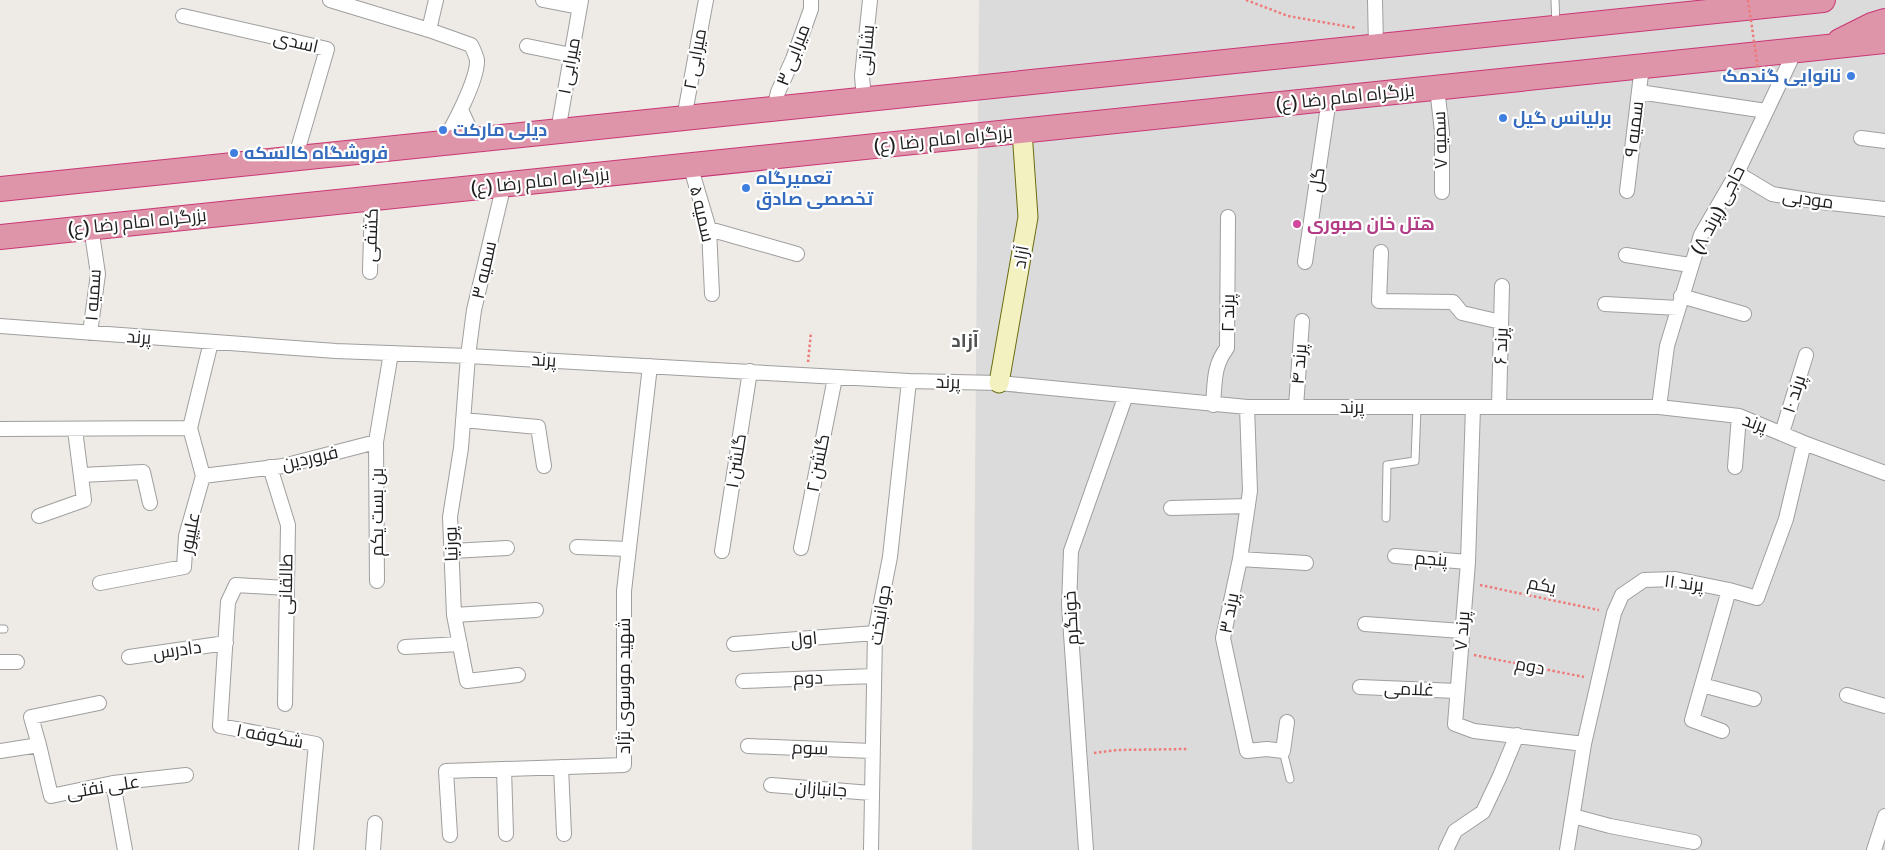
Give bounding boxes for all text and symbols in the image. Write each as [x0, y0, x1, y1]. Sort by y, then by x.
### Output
street label: میرابی ۳ [771, 21, 815, 89]
street label: بشارتی [853, 24, 879, 76]
street label: اسدی [271, 26, 321, 58]
street label: میرابی ۲ [679, 27, 711, 91]
street label: میرابی ۱ [553, 36, 585, 96]
place label: نانوایی گندمک [1722, 65, 1841, 87]
marker: نانوایی گندمک [1845, 70, 1857, 82]
street label: بزرگراه امام رضا (ع) [1275, 79, 1416, 116]
street label: سمیه ۹ [1620, 100, 1648, 158]
place label: برلیانس گیل [1513, 107, 1612, 129]
street label: سمیه ۷ [1428, 111, 1452, 169]
marker: برلیانس گیل [1497, 112, 1509, 124]
place label: دیلی مارکت [453, 119, 547, 141]
street label: بزرگراه امام رضا (ع) [873, 121, 1014, 158]
marker: دیلی مارکت [437, 124, 449, 136]
place label: فروشگاه کالسکه [244, 142, 388, 164]
marker: فروشگاه کالسکه [228, 147, 240, 159]
street label: حاجی (پرند ۸) [1686, 162, 1751, 259]
street label: بزرگراه امام رضا (ع) [470, 163, 611, 200]
street label: گل [1304, 166, 1330, 194]
place label: تعمیرگاه تخصصی صادق [756, 167, 873, 210]
marker: تعمیرگاه تخصصی صادق [740, 182, 752, 194]
street label: سمیه ۵ [685, 184, 719, 244]
street label: مودبی [1781, 185, 1835, 213]
street label: بزرگراه امام رضا (ع) [67, 204, 208, 241]
street label: کشفی [359, 208, 383, 262]
place label: هتل خان صبوری [1307, 213, 1435, 235]
marker: هتل خان صبوری [1291, 218, 1303, 230]
street label: سمیه ۳ [467, 239, 501, 301]
street label: آزاد [1008, 244, 1034, 270]
street label: سمیه ۱ [80, 268, 106, 322]
street label: پرند ۲ [1217, 294, 1240, 332]
street label: پرند [126, 325, 152, 350]
street label: پرند ۶ [1489, 327, 1514, 365]
district label: آزاد [951, 329, 979, 353]
street label: پرند ۴ [1287, 343, 1312, 385]
street label: پرند [531, 348, 557, 373]
street label: پرند [935, 371, 961, 394]
street label: پرند ۱۰ [1778, 372, 1811, 416]
street label: پرند [1340, 396, 1365, 419]
street label: پرند [1739, 408, 1771, 439]
street label: گلشن ۱ [721, 432, 751, 490]
street label: گلشن ۲ [802, 432, 834, 494]
street label: فروردین [280, 441, 340, 475]
street label: بن بست یکم [366, 468, 389, 556]
street label: علیپور [175, 510, 205, 557]
street label: پورنیا [439, 526, 464, 562]
street label: پنجم [1414, 547, 1448, 572]
street label: طالقانی [274, 553, 298, 615]
street label: پرند ۱۱ [1663, 570, 1705, 597]
street label: یکم [1526, 571, 1558, 600]
street label: جوانبخت [864, 583, 896, 647]
street label: خونگرم [1059, 590, 1084, 646]
street label: پرند ۳ [1214, 591, 1245, 635]
street label: پرند ۷ [1450, 610, 1475, 652]
street label: شهید موسوی نژاد [613, 618, 635, 754]
street label: اول [790, 627, 818, 651]
street label: دادرس [151, 636, 203, 664]
street label: دوم [1513, 652, 1547, 681]
street label: دوم [793, 666, 823, 691]
street label: غلامی [1384, 677, 1434, 701]
street label: شکوفه ۱ [235, 719, 305, 753]
street label: سوم [791, 736, 829, 761]
street label: علی نفتی [65, 770, 141, 804]
street label: جانبازان [794, 776, 848, 802]

